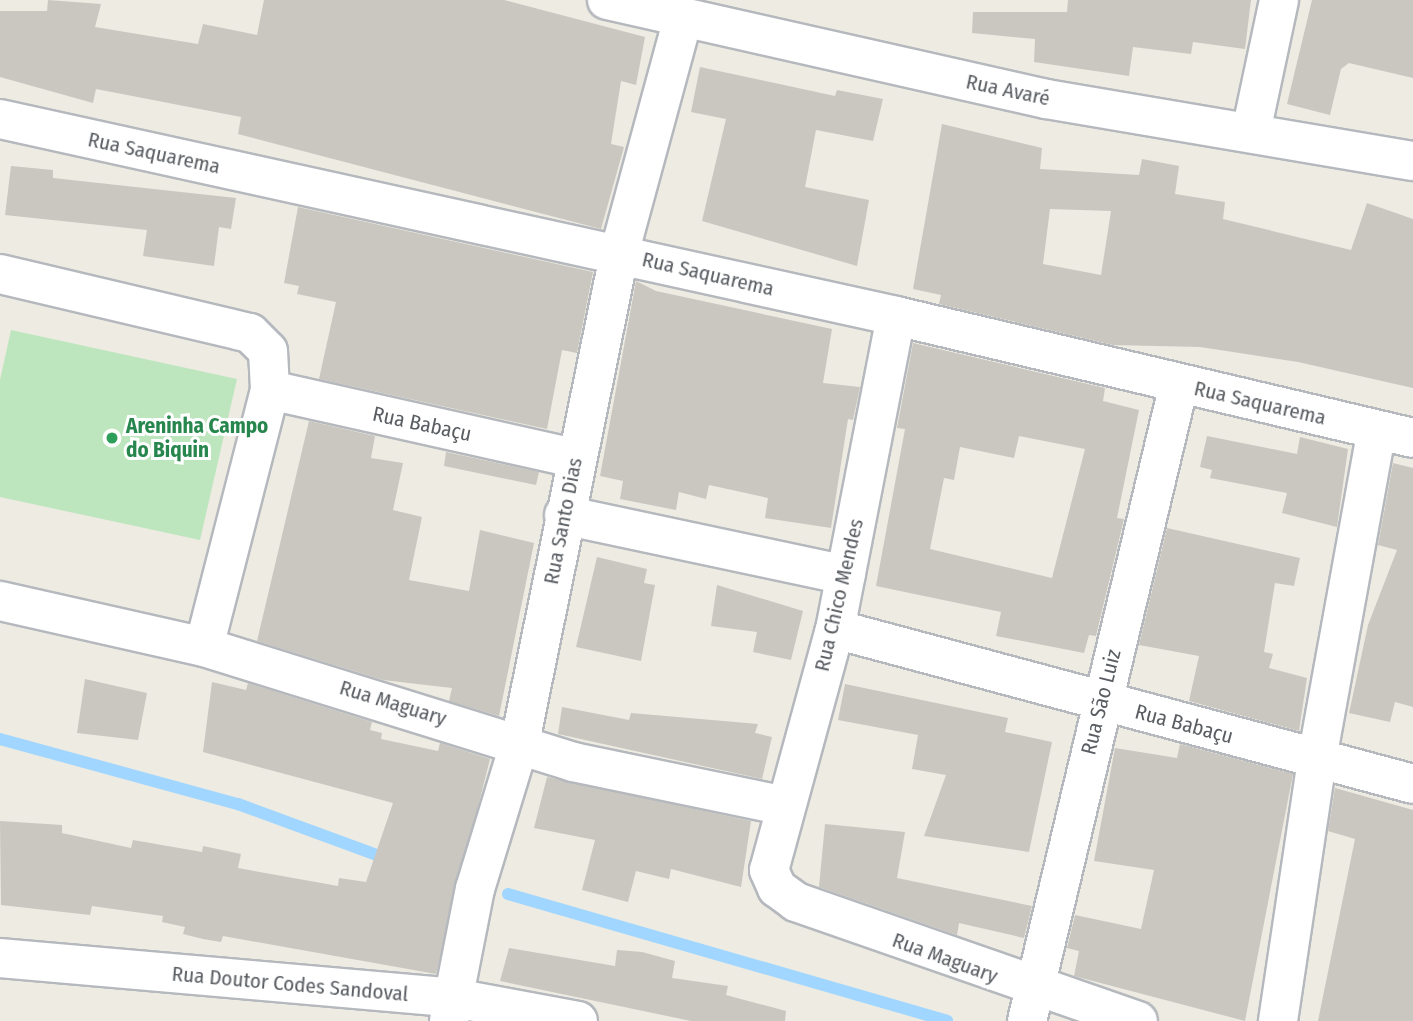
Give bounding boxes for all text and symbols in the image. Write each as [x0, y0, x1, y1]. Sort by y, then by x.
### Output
street label: Rua Avaré [964, 69, 1052, 111]
street label: Rua Saquarema [86, 127, 222, 179]
street label: Rua Saquarema [640, 247, 776, 301]
street label: Rua Saquarema [1192, 376, 1328, 430]
street label: Rua Babaçu [370, 401, 474, 447]
place label: Areninha Campo do Biquin [126, 413, 268, 463]
marker: Areninha Campo do Biquin [104, 430, 120, 446]
street label: Rua Santo Dias [538, 455, 588, 587]
street label: Rua Chico Mendes [809, 516, 869, 674]
street label: Rua São Luiz [1076, 647, 1126, 757]
street label: Rua Maguary [337, 675, 449, 731]
street label: Rua Babaçu [1132, 699, 1236, 749]
street label: Rua Maguary [889, 927, 1001, 989]
street label: Rua Doutor Codes Sandoval [171, 961, 409, 1007]

